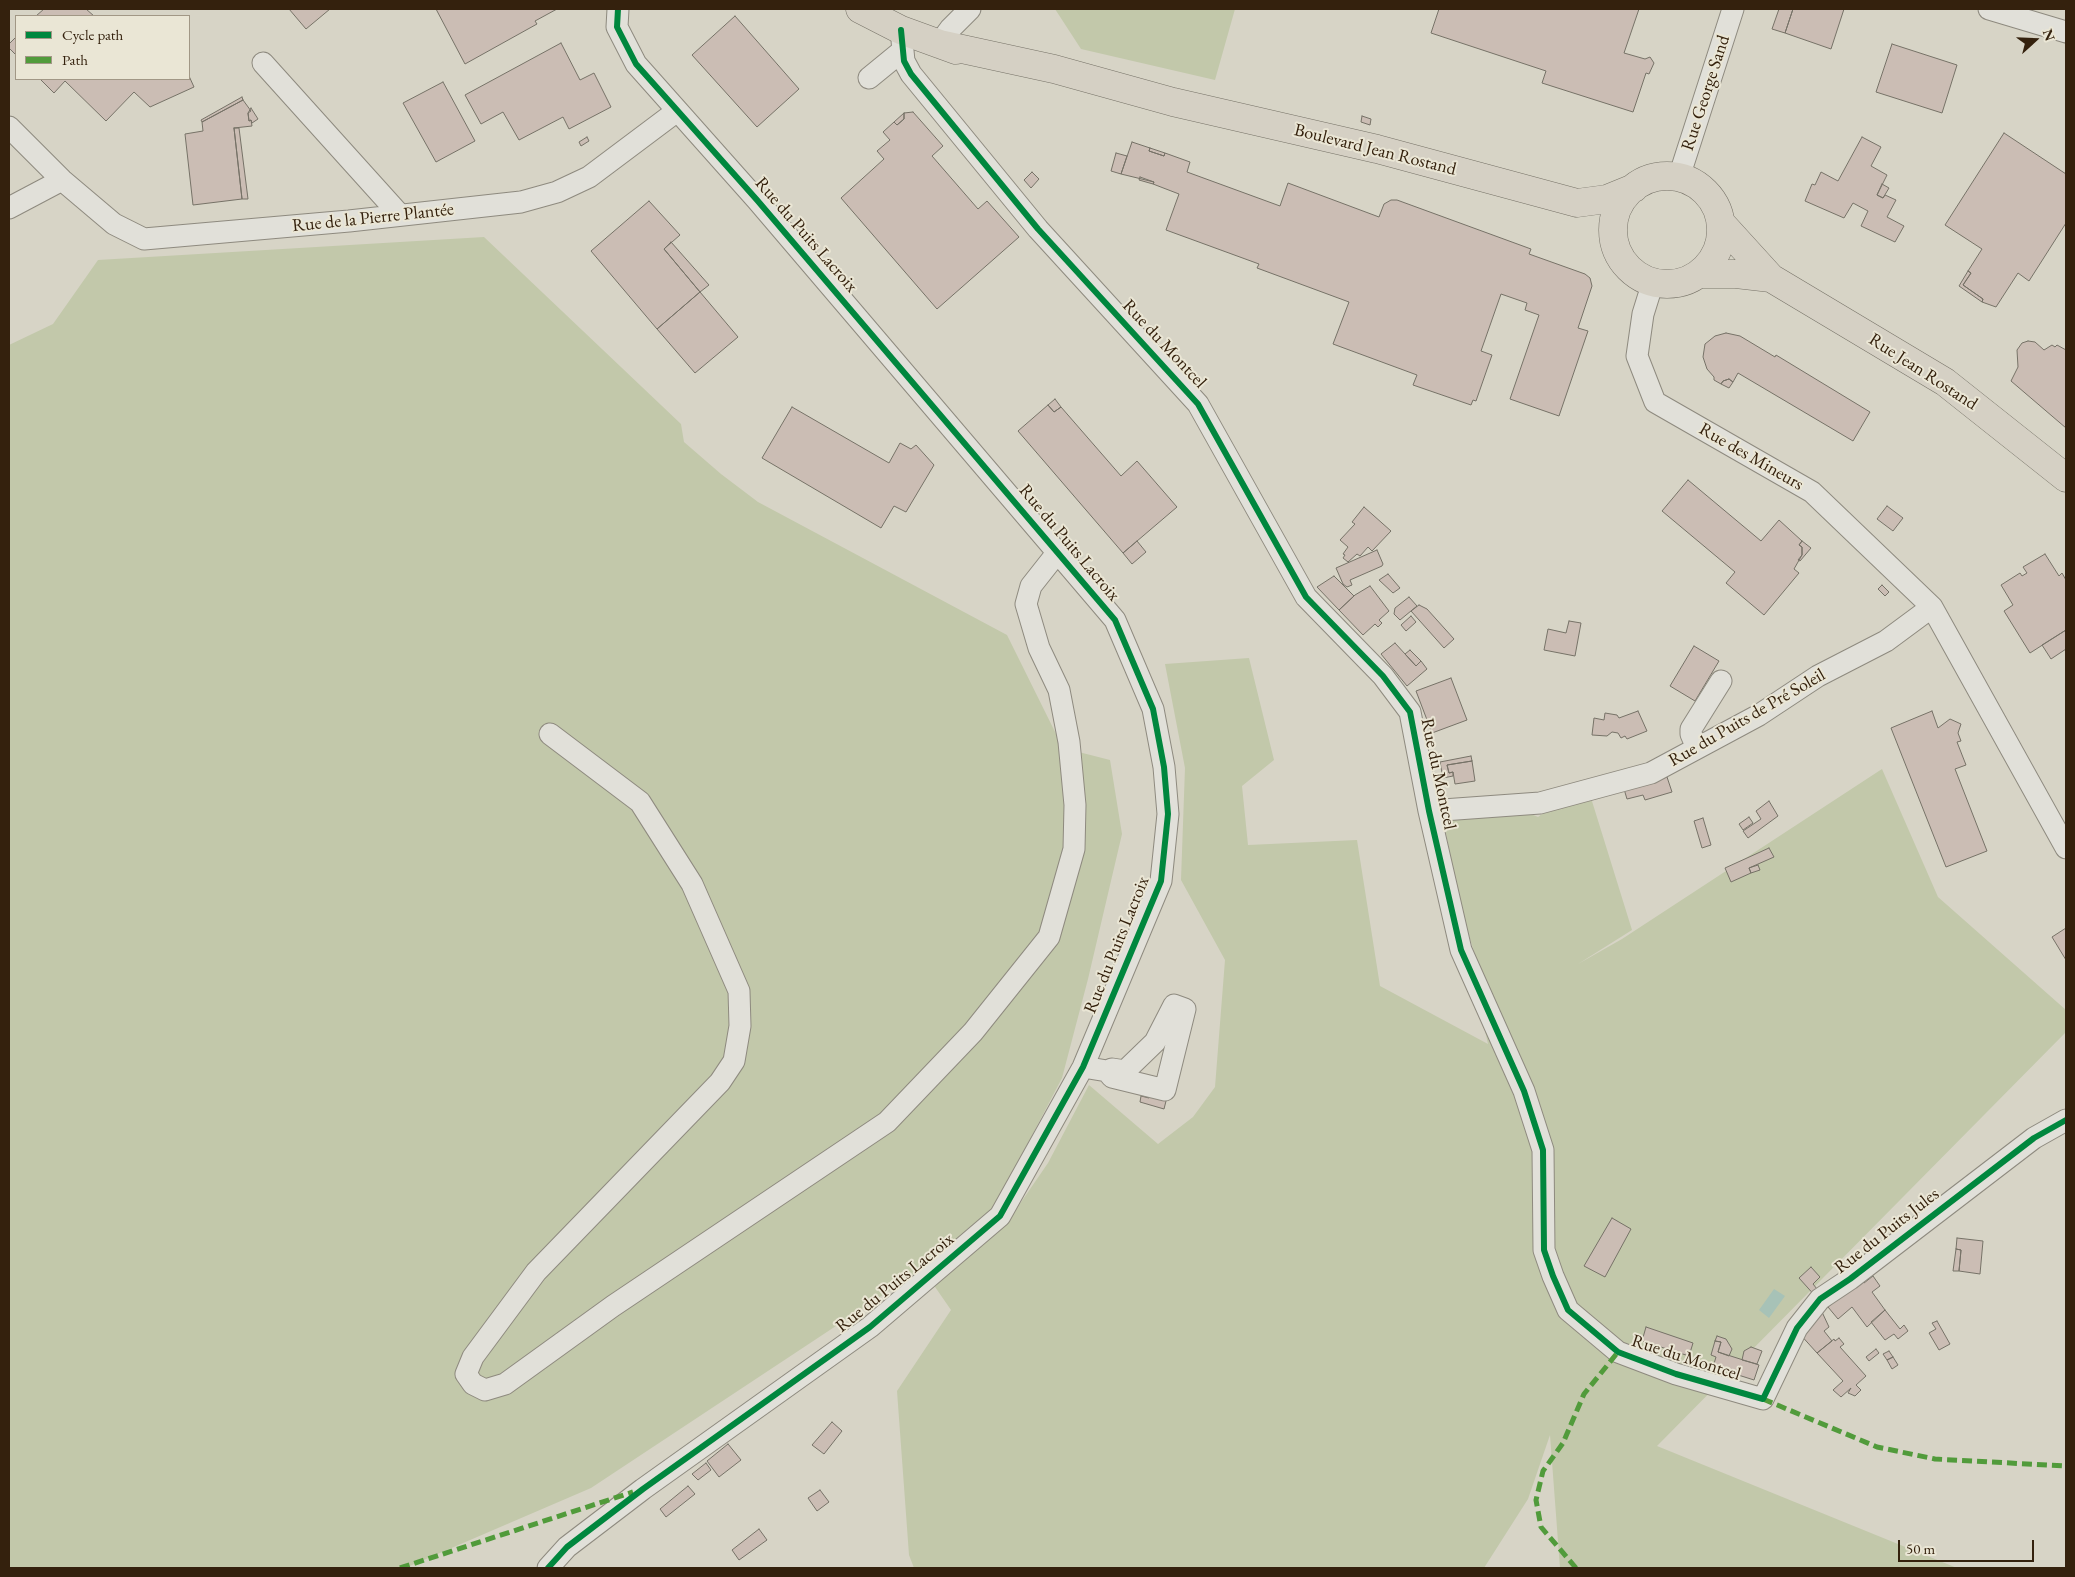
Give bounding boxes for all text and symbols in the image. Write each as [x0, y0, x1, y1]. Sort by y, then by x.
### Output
legend [15, 15, 190, 80]
north arrow [2010, 15, 2060, 65]
text: Cycle path [62, 25, 123, 44]
text: N [2039, 26, 2059, 43]
street label: Rue George Sand [1677, 32, 1735, 154]
text: Path [62, 50, 88, 69]
street label: Boulevard Jean Rostand [1292, 119, 1458, 181]
street label: Rue du Puits Lacroix [750, 173, 862, 297]
street label: Rue de la Pierre Plantée [291, 199, 455, 237]
street label: Rue du Montcel [1117, 295, 1211, 393]
street label: Rue Jean Rostand [1865, 329, 1981, 415]
street label: Rue des Mineurs [1695, 418, 1807, 496]
street label: Rue du Puits Lacroix [1014, 480, 1124, 606]
street label: Rue du Puits de Pré Soleil [1665, 664, 1829, 772]
street label: Rue du Montcel [1416, 716, 1460, 832]
street label: Rue du Puits Lacroix [1080, 873, 1154, 1017]
street label: Rue du Puits Jules [1830, 1183, 1944, 1279]
street label: Rue du Puits Lacroix [832, 1229, 958, 1337]
street label: Rue du Montcel [1629, 1330, 1743, 1386]
scale bar [1900, 1530, 2036, 1562]
text: 50 m [1906, 1539, 1935, 1558]

